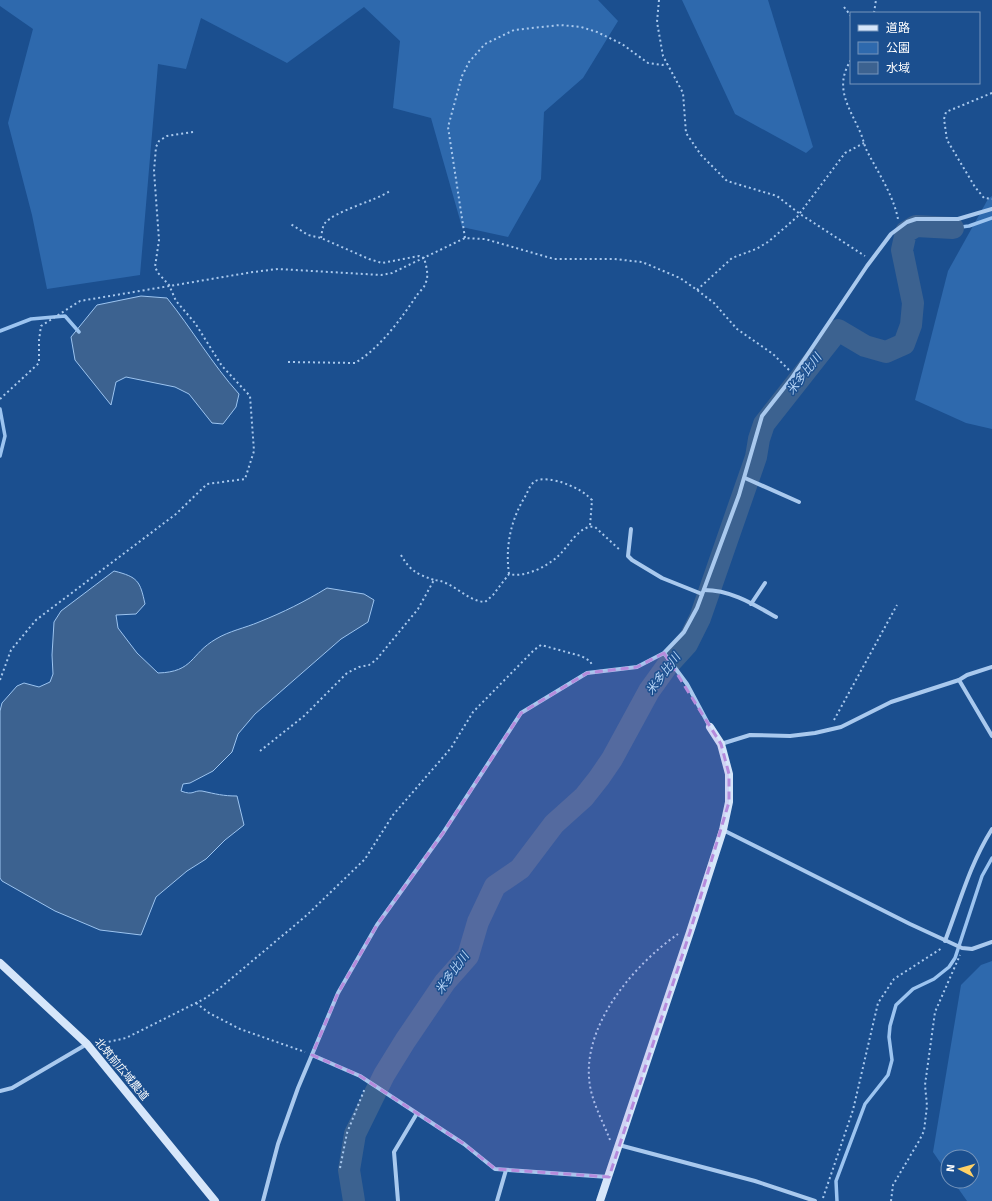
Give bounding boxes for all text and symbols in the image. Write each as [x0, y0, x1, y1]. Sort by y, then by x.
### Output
legend [850, 12, 980, 84]
text: 道路 [886, 21, 910, 36]
text: 公園 [886, 41, 910, 56]
text: 水域 [886, 61, 910, 76]
water label: 米多比川 [784, 349, 826, 398]
water label: 米多比川 [643, 649, 685, 698]
water label: 米多比川 [432, 948, 474, 997]
street label: 北筑前広域農道 [92, 1036, 151, 1103]
north arrow [940, 1149, 980, 1189]
text: N [944, 1164, 957, 1172]

